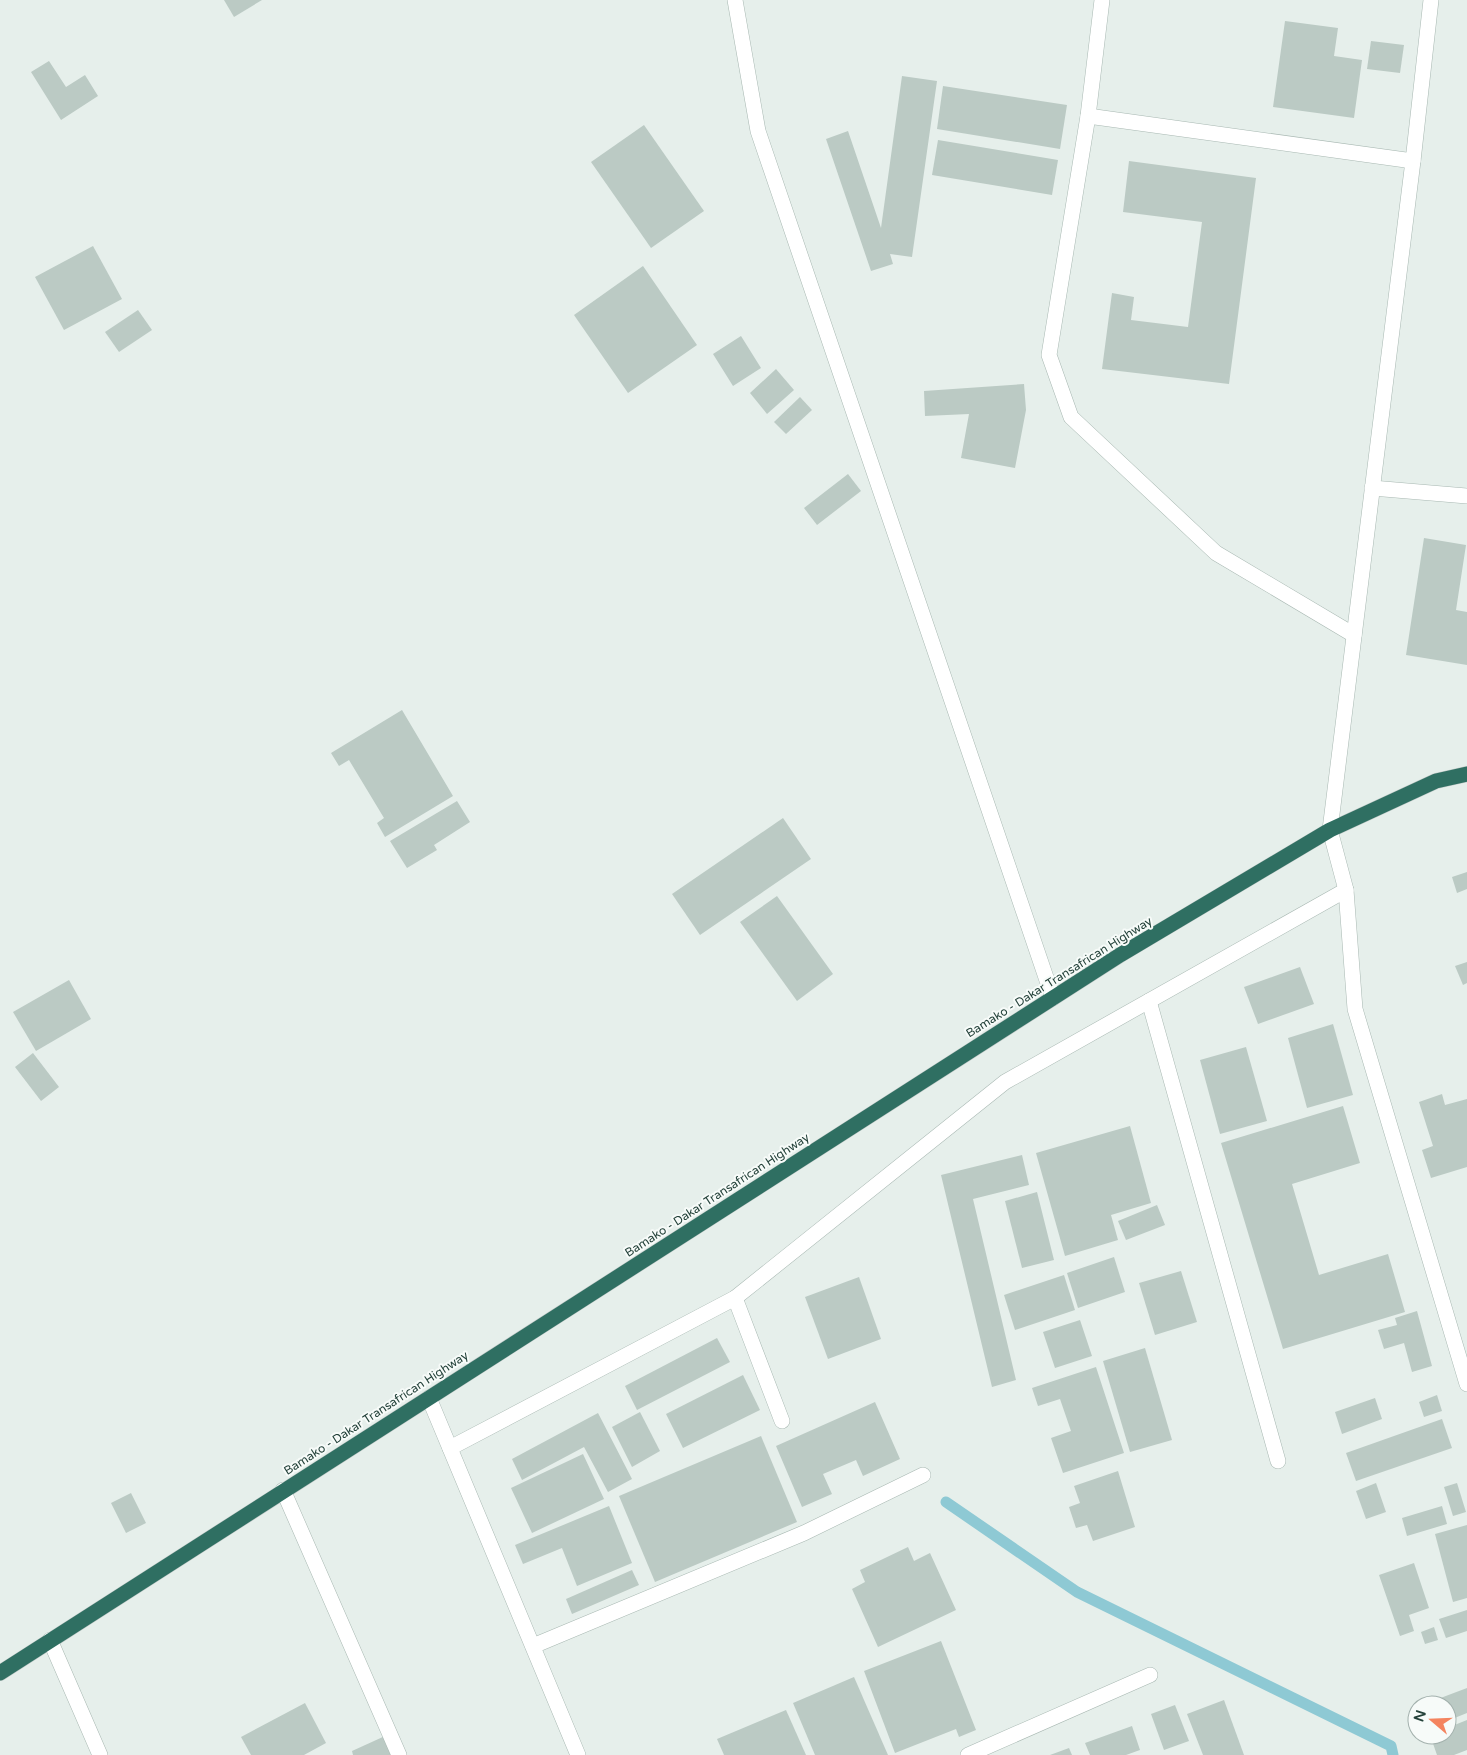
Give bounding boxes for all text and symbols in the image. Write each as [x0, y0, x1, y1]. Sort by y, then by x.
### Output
street label: Bamako - Dakar Transafrican Highway [963, 913, 1155, 1040]
street label: Bamako - Dakar Transafrican Highway [622, 1130, 812, 1260]
street label: Bamako - Dakar Transafrican Highway [281, 1348, 471, 1478]
north arrow [1407, 1695, 1457, 1745]
text: N [1410, 1708, 1430, 1724]

